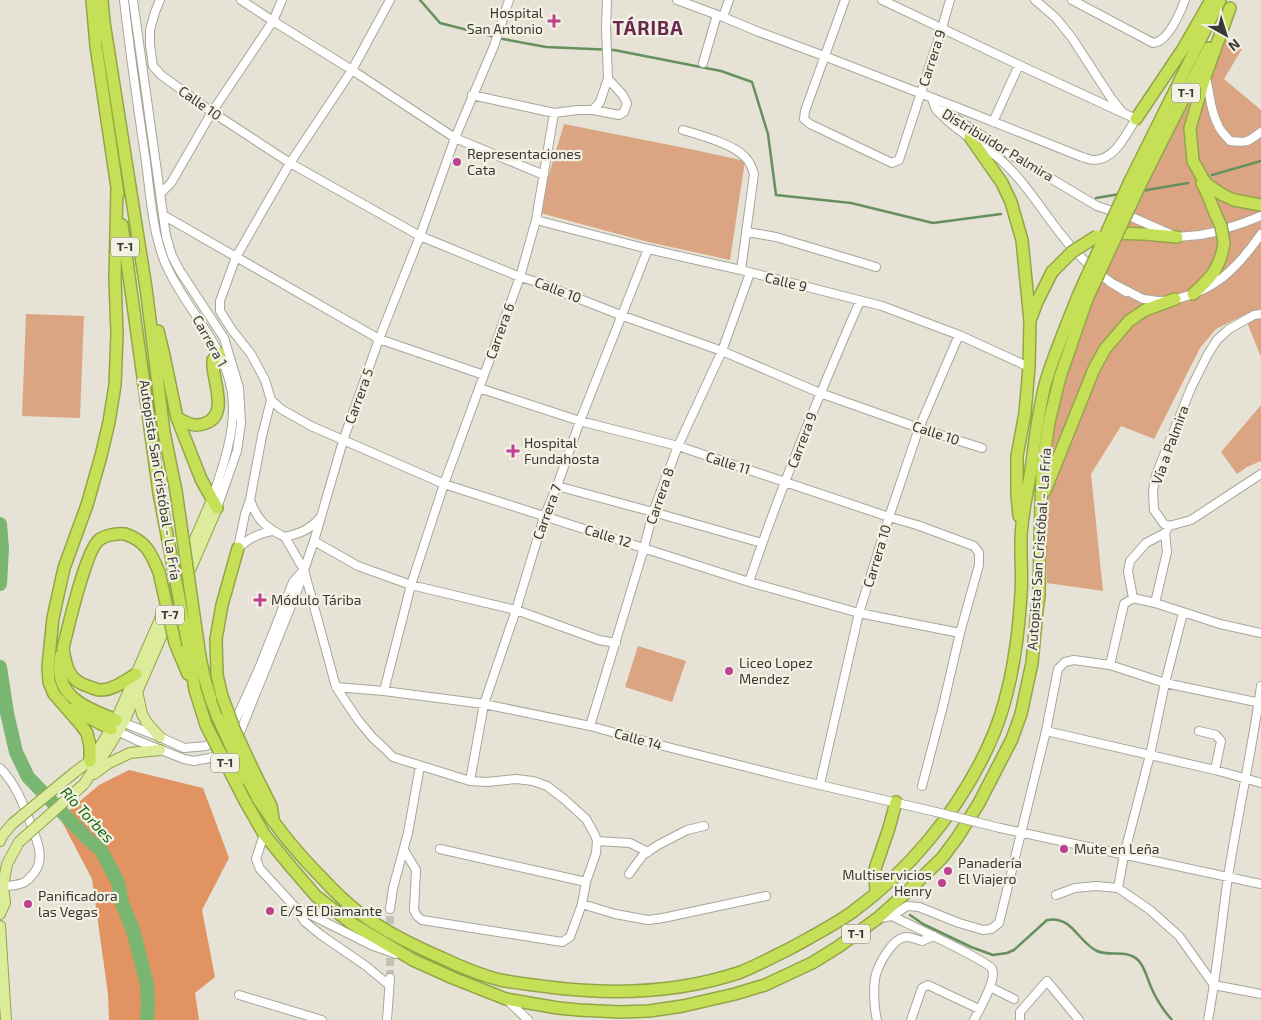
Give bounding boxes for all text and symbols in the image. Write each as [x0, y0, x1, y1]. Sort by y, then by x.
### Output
place label: Hospital San Antonio [467, 4, 544, 37]
north arrow [1201, 10, 1251, 60]
marker: Hospital San Antonio [547, 14, 561, 28]
district label: TÁRIBA [612, 16, 684, 39]
street label: Carrera 9 [914, 27, 949, 88]
text: N [1225, 36, 1244, 55]
street label: Calle 10 [175, 82, 225, 124]
road number: T-1 [1172, 84, 1200, 102]
street label: Distribuidor Palmira [939, 105, 1057, 185]
place label: Representaciones Cata [467, 145, 581, 178]
marker: Representaciones Cata [451, 156, 463, 168]
road number: T-1 [111, 238, 139, 256]
street label: Calle 9 [763, 268, 809, 295]
street label: Calle 10 [532, 273, 584, 306]
street label: Carrera 6 [482, 300, 518, 361]
street label: Carrera 1 [189, 312, 232, 369]
street label: Carrera 5 [341, 366, 376, 426]
street label: Autopista San Cristóbal - La Fría [136, 378, 185, 582]
street label: Vía a Palmira [1147, 403, 1192, 487]
street label: Carrera 9 [783, 409, 820, 470]
street label: Calle 10 [910, 417, 962, 448]
place label: Hospital Fundahosta [524, 434, 599, 467]
marker: Hospital Fundahosta [506, 444, 520, 458]
street label: Calle 11 [704, 447, 753, 478]
street label: Autopista San Cristóbal - La Fría [1023, 447, 1054, 651]
street label: Carrera 8 [642, 465, 677, 527]
street label: Carrera 7 [529, 482, 564, 542]
street label: Calle 12 [583, 520, 634, 551]
street label: Carrera 10 [859, 522, 894, 589]
place label: Módulo Táriba [271, 591, 361, 608]
marker: Módulo Táriba [253, 593, 267, 607]
road number: T-7 [156, 606, 184, 624]
place label: Liceo Lopez Mendez [739, 654, 813, 687]
marker: Liceo Lopez Mendez [723, 665, 735, 677]
street label: Calle 14 [612, 724, 664, 753]
road number: T-1 [211, 754, 239, 772]
water label: Río Torbes [57, 783, 118, 846]
place label: Mute en Leña [1074, 840, 1160, 857]
marker: Mute en Leña [1058, 843, 1070, 855]
place label: Panadería El Viajero [958, 854, 1022, 887]
marker: Panadería El Viajero [942, 865, 954, 877]
place label: Multiservicios Henry [842, 866, 933, 899]
marker: Multiservicios Henry [936, 877, 948, 889]
place label: Panificadora las Vegas [38, 887, 118, 920]
marker: Panificadora las Vegas [22, 898, 34, 910]
place label: E/S El Diamante [280, 902, 382, 919]
marker: E/S El Diamante [264, 905, 276, 917]
road number: T-1 [842, 924, 870, 944]

